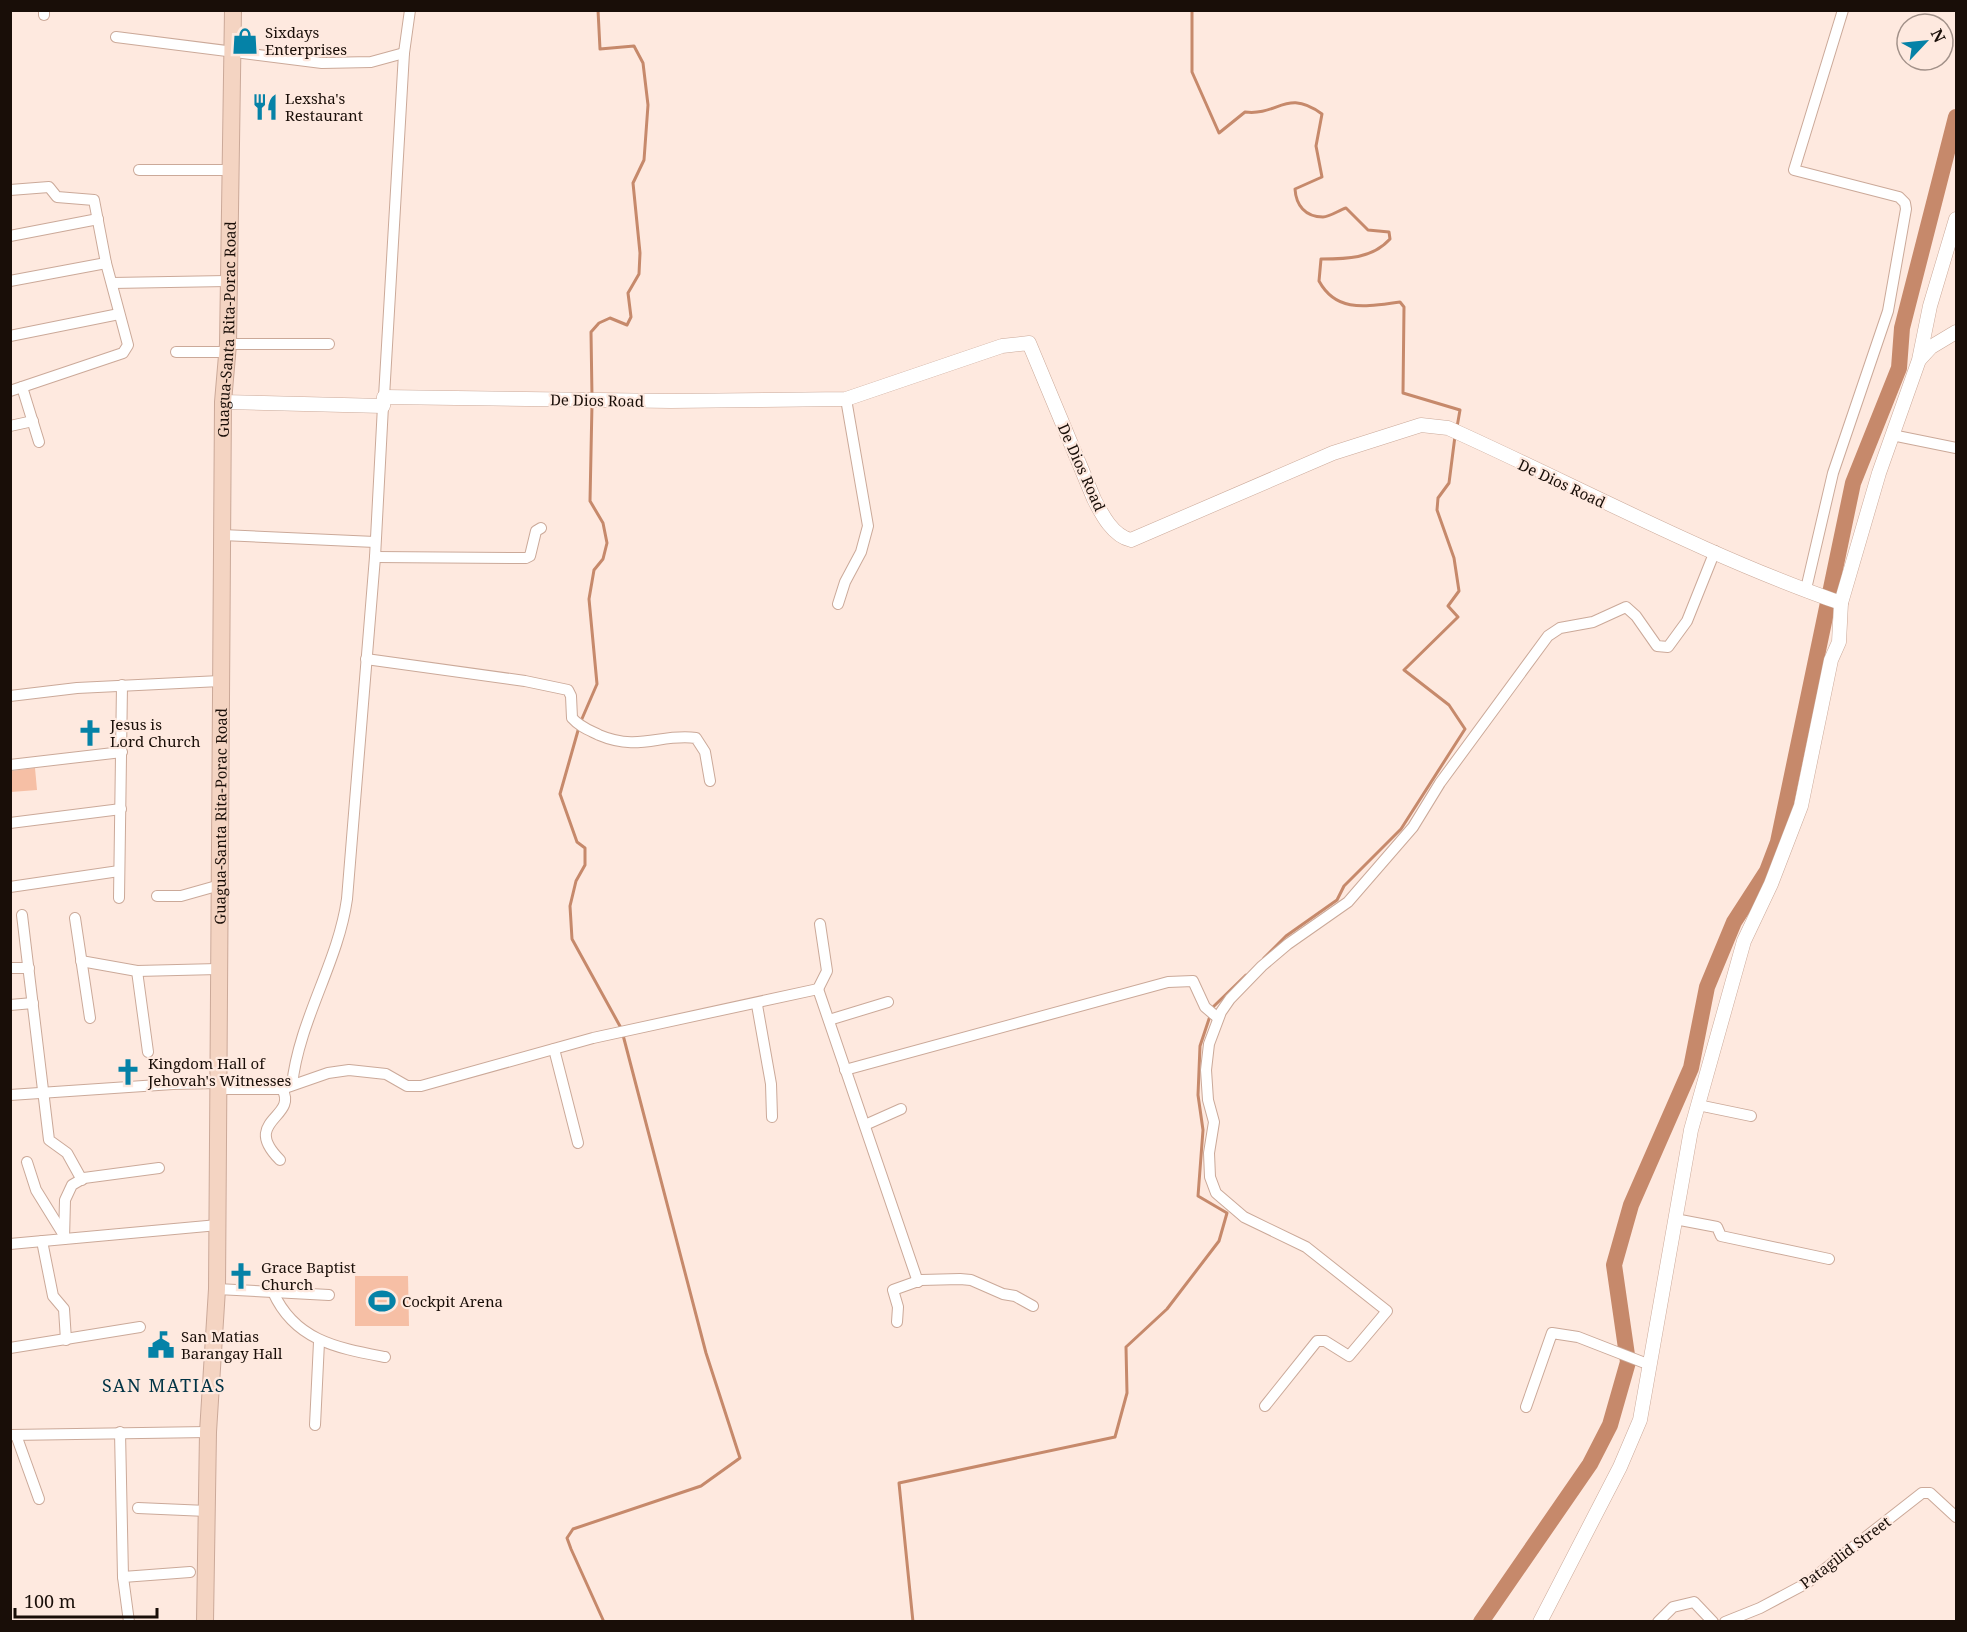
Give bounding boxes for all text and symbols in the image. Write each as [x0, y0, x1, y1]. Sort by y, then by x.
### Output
north arrow [1895, 12, 1955, 72]
place label: Sixdays Enterprises [265, 22, 347, 59]
text: N [1926, 25, 1951, 46]
shop icon: Sixdays Enterprises [230, 26, 260, 56]
place label: Lexsha's Restaurant [285, 88, 363, 125]
restaurant icon: Lexsha's Restaurant [250, 92, 280, 122]
street label: Guagua-Santa Rita-Porac Road [213, 221, 240, 438]
street label: De Dios Road [550, 389, 644, 411]
street label: De Dios Road [1054, 420, 1110, 514]
street label: De Dios Road [1515, 454, 1609, 512]
street label: Guagua-Santa Rita-Porac Road [209, 708, 231, 925]
place label: Jesus is Lord Church [109, 714, 201, 751]
church icon: Jesus is Lord Church [75, 718, 105, 748]
place label: Kingdom Hall of Jehovah's Witnesses [147, 1053, 292, 1090]
church icon: Kingdom Hall of Jehovah's Witnesses [113, 1057, 143, 1087]
place label: Grace Baptist Church [261, 1257, 356, 1294]
church icon: Grace Baptist Church [226, 1261, 256, 1291]
sports icon: Cockpit Arena [367, 1286, 397, 1316]
place label: Cockpit Arena [402, 1291, 503, 1311]
place label: San Matias Barangay Hall [181, 1326, 283, 1363]
public building icon: San Matias Barangay Hall [146, 1330, 176, 1360]
district label: SAN MATIAS [102, 1373, 226, 1397]
street label: Patagilid Street [1796, 1511, 1894, 1593]
scale bar [15, 1581, 158, 1619]
text: 100 m [24, 1589, 76, 1613]

